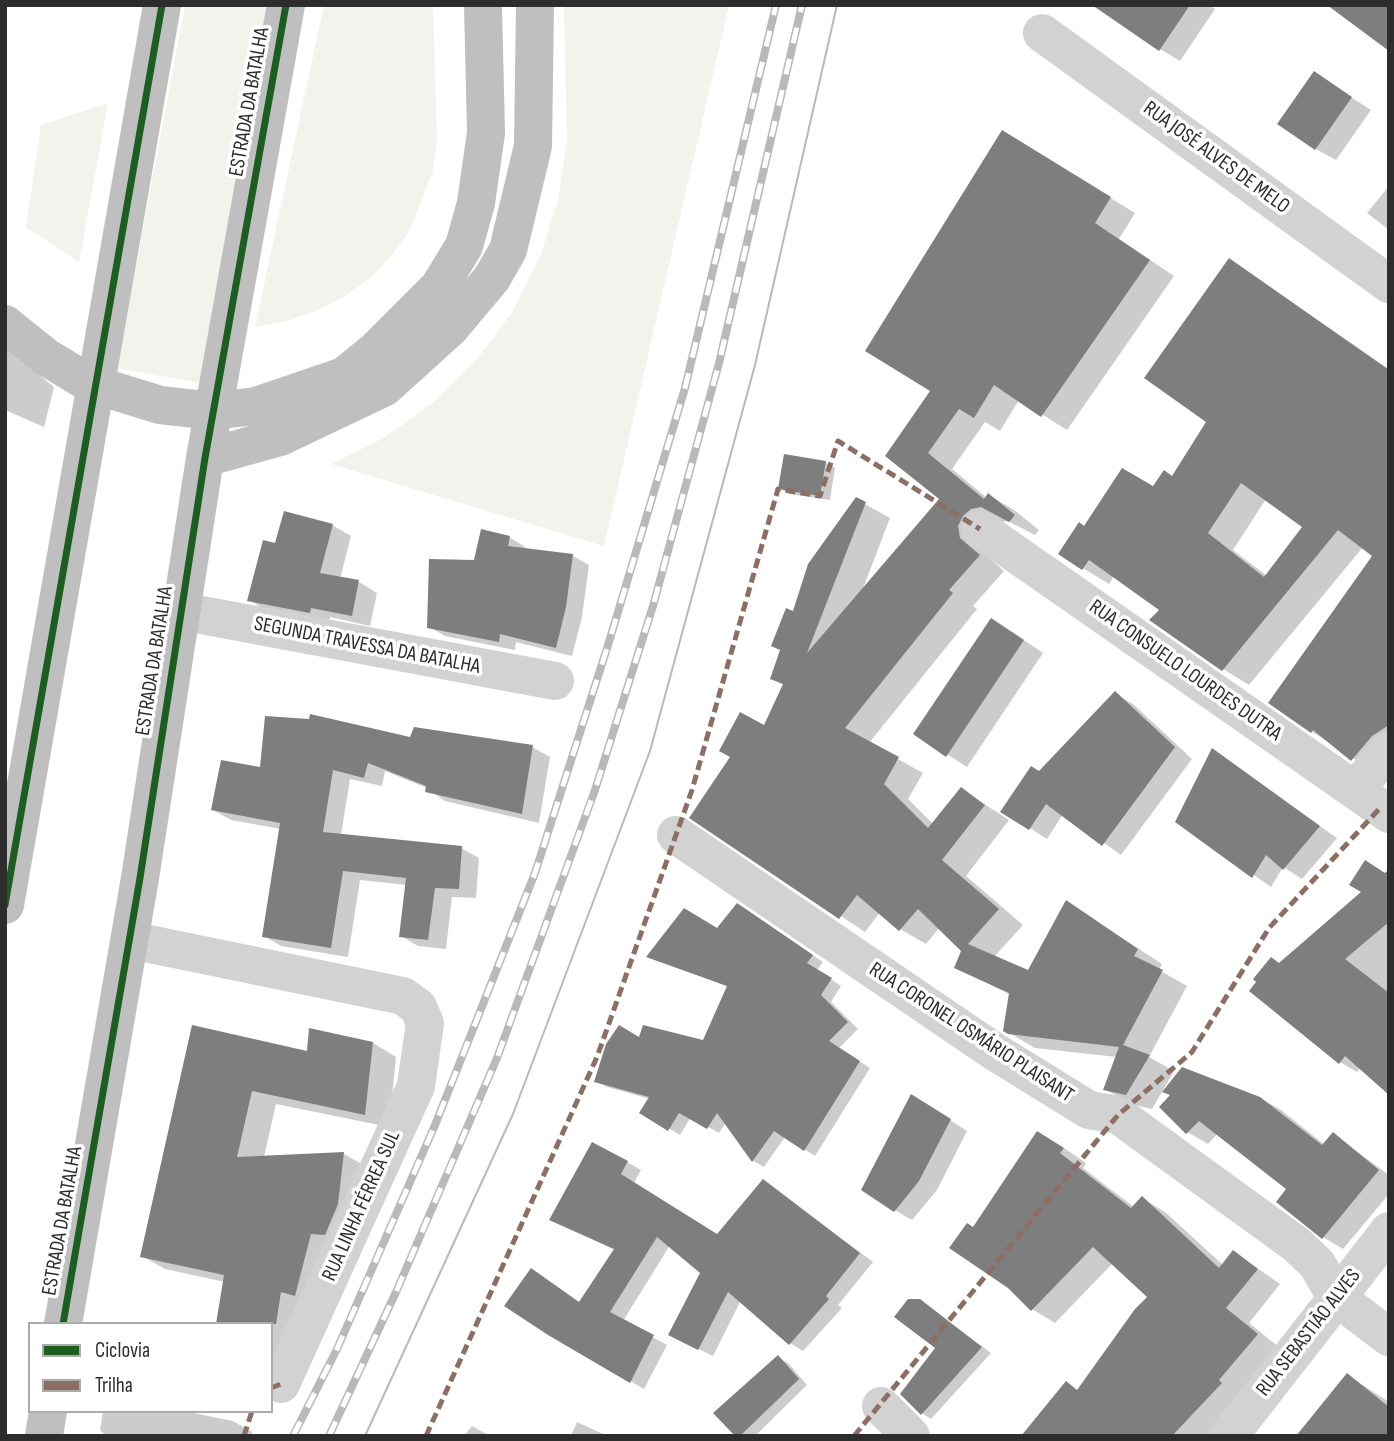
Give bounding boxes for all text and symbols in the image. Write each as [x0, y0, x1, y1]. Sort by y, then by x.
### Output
street label: ESTRADA DA BATALHA [224, 26, 276, 178]
street label: RUA JOSÉ ALVES DE MELO [1138, 96, 1294, 220]
street label: ESTRADA DA BATALHA [131, 585, 179, 737]
street label: RUA CONSUELO LOURDES DUTRA [1084, 595, 1286, 747]
street label: SEGUNDA TRAVESSA DA BATALHA [252, 612, 482, 680]
street label: RUA CORONEL OSMÁRIO PLAISANT [864, 957, 1078, 1109]
street label: RUA LINHA FÉRREA SUL [318, 1127, 406, 1285]
street label: ESTRADA DA BATALHA [37, 1145, 89, 1297]
street label: RUA SEBASTIÃO ALVES [1251, 1264, 1367, 1402]
legend [28, 1322, 273, 1413]
text: Ciclovia [95, 1338, 150, 1363]
text: Trilha [95, 1373, 133, 1398]

